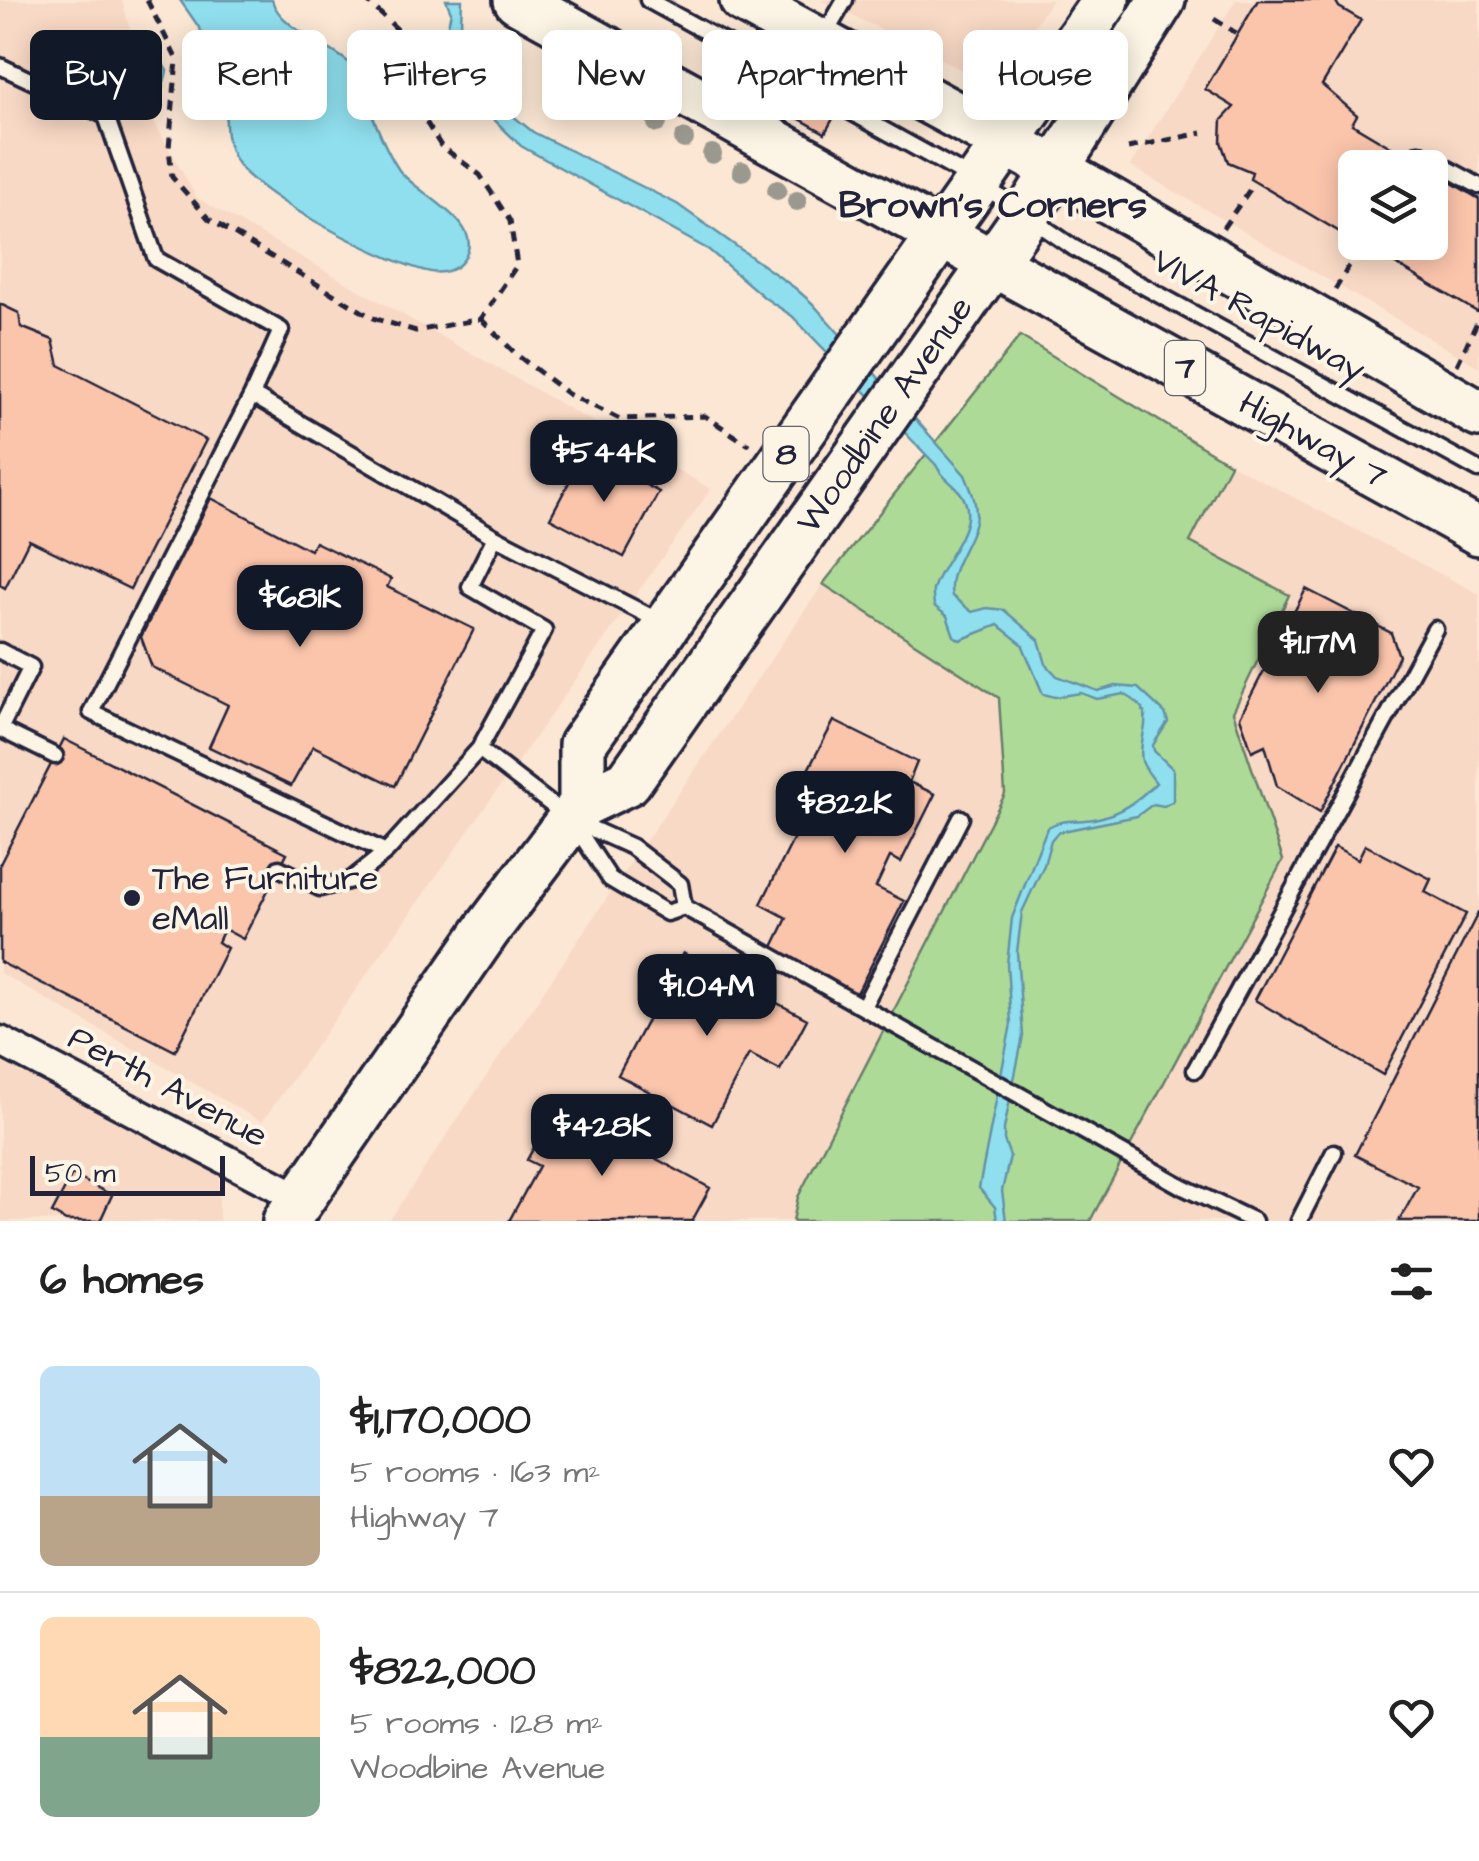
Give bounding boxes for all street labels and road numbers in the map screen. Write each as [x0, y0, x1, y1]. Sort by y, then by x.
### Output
street label: VIVA Rapidway [1143, 236, 1374, 395]
street label: Woodbine Avenue [785, 287, 985, 543]
road number: 7 [1165, 341, 1205, 395]
street label: Highway 7 [1229, 379, 1396, 503]
road number: 8 [764, 427, 808, 481]
street label: Perth Avenue [59, 1014, 277, 1160]

